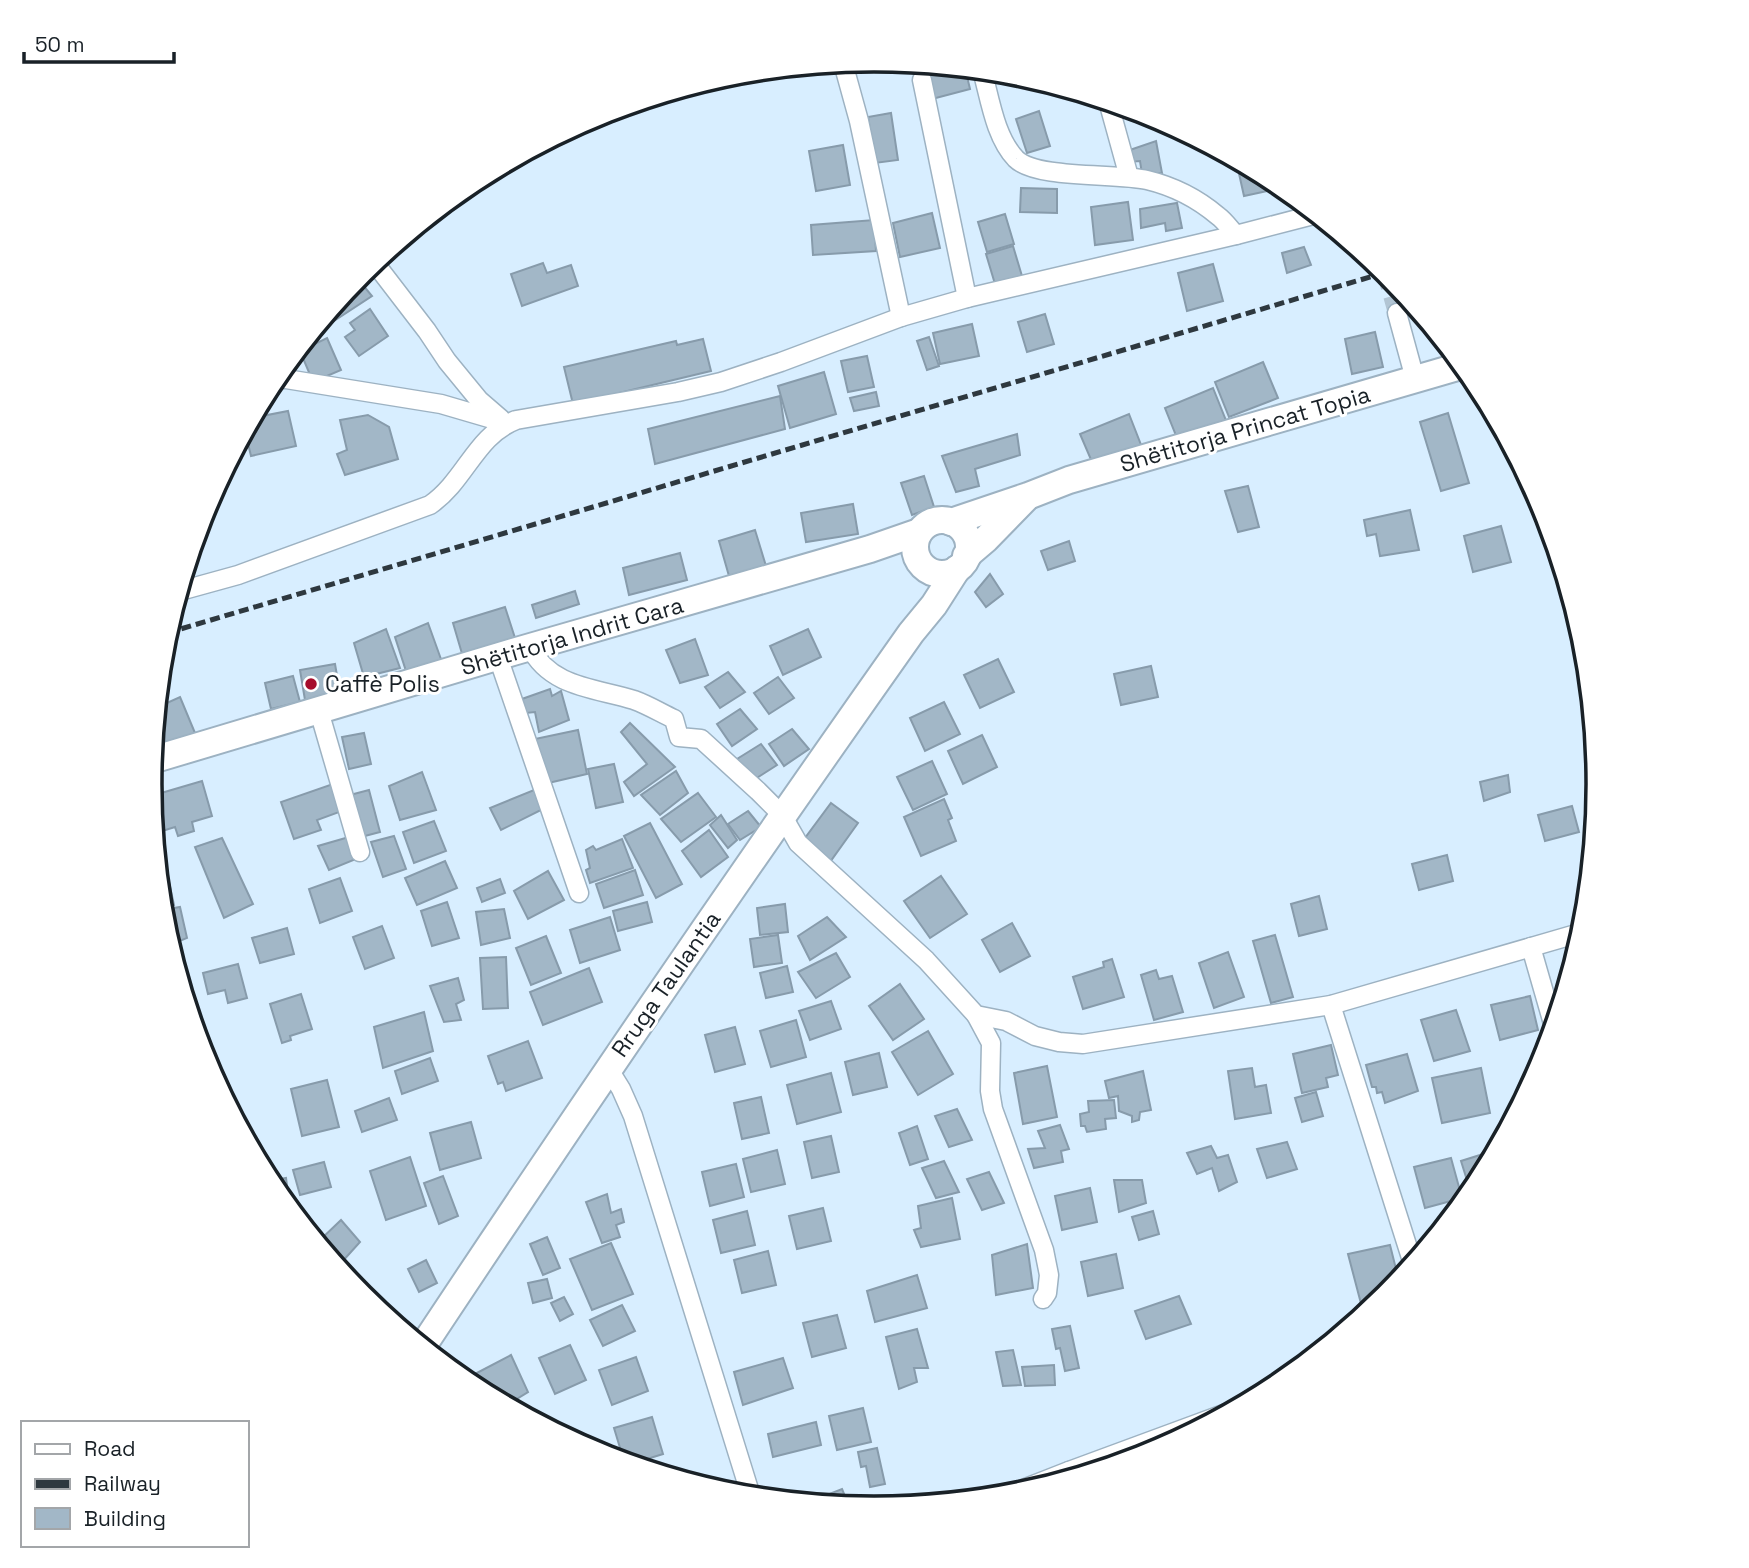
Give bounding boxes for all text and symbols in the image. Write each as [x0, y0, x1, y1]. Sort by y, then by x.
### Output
scale bar [24, 21, 175, 65]
text: 50 m [35, 31, 85, 58]
street label: Shëtitorja Princat Topia [1116, 379, 1374, 479]
street label: Shëtitorja Indrit Cara [457, 590, 687, 682]
place label: Caffè Polis [325, 669, 440, 699]
marker: Caffè Polis [303, 676, 319, 692]
street label: Rruga Taulantia [605, 905, 727, 1063]
legend [21, 1421, 248, 1547]
text: Road [84, 1435, 136, 1462]
text: Railway [84, 1470, 161, 1497]
text: Building [84, 1505, 166, 1532]

